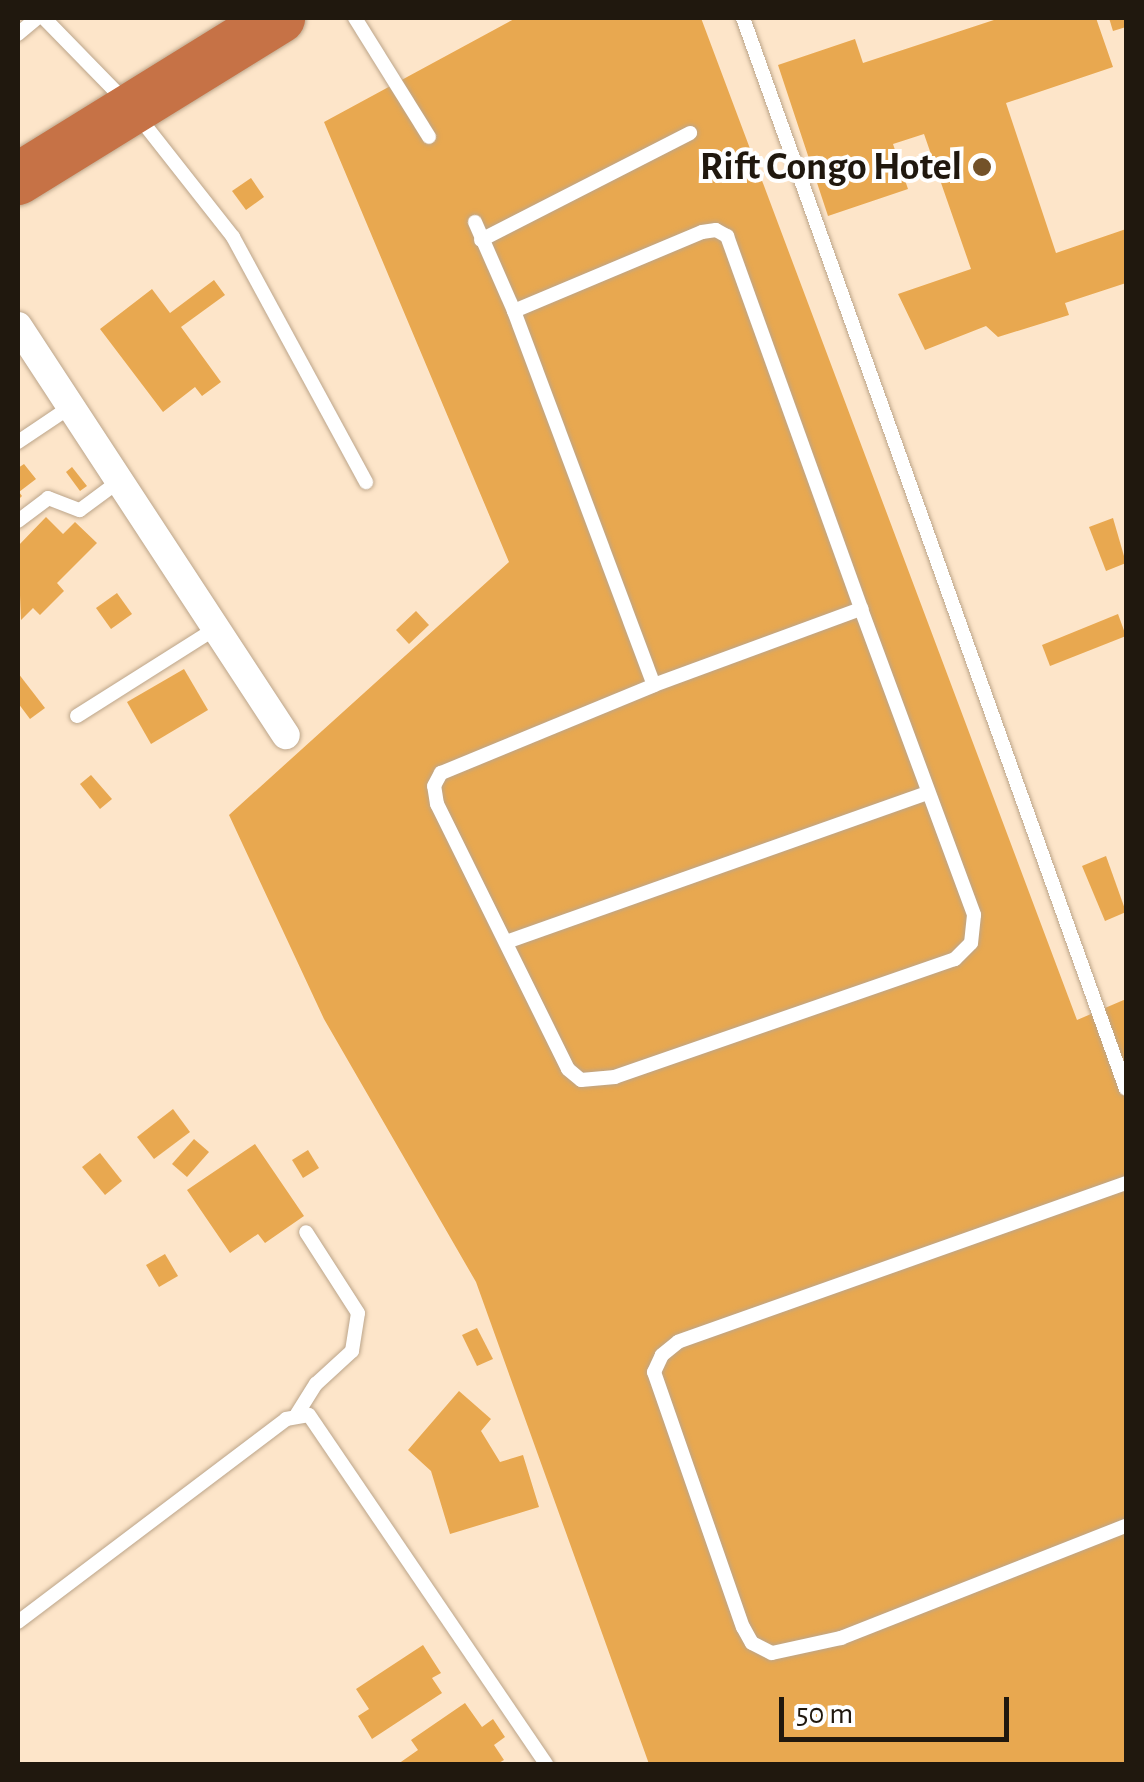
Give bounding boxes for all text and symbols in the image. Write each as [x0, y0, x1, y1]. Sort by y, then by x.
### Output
place label: Rift Congo Hotel [700, 143, 962, 191]
marker: Rift Congo Hotel [971, 156, 993, 178]
scale bar [784, 1677, 1014, 1739]
text: 50 m [796, 1699, 853, 1729]

